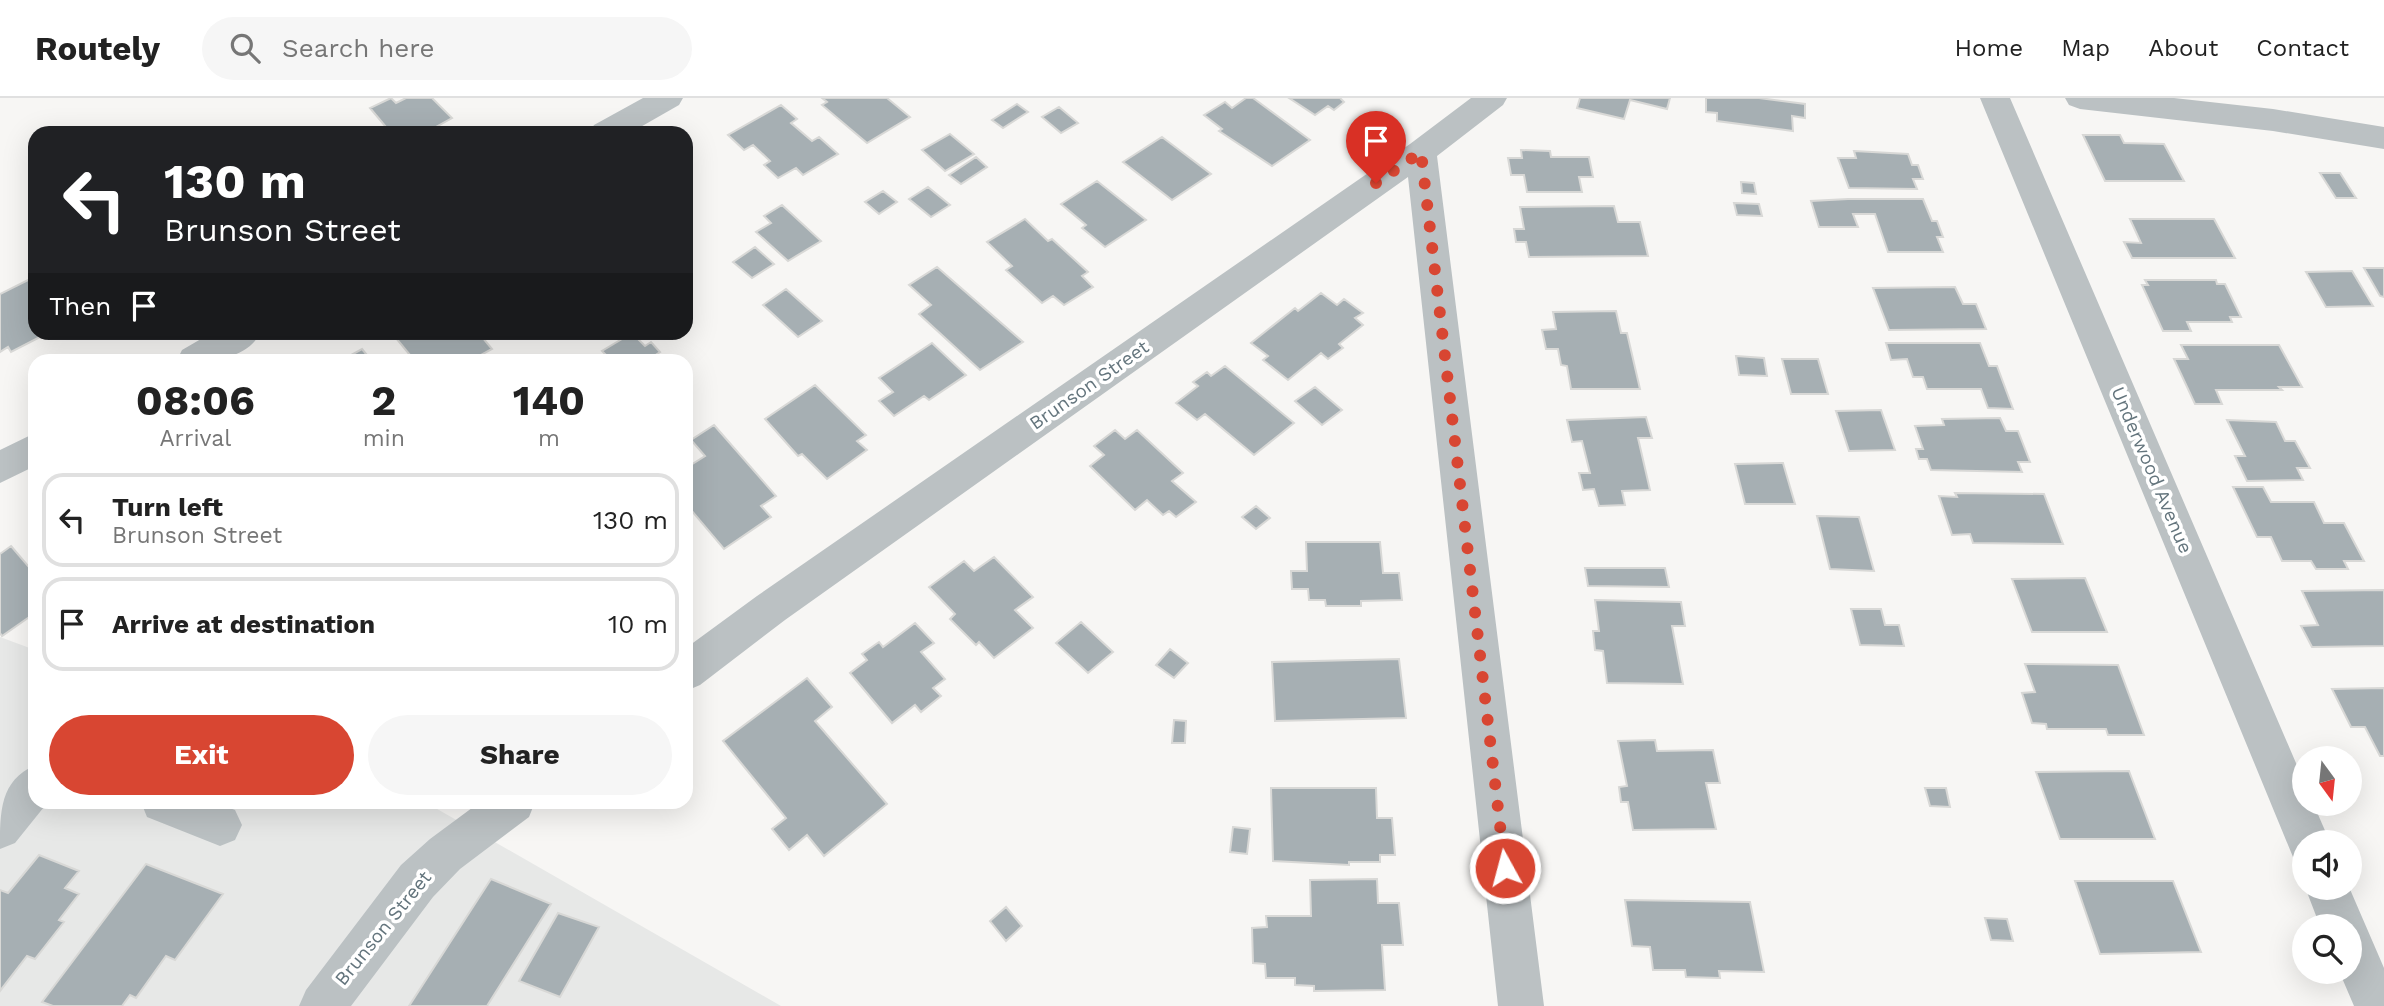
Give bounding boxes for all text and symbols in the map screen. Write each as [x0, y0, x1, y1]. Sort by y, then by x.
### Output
search box [202, 17, 692, 80]
text: Routely [35, 29, 160, 68]
icon: search [226, 29, 264, 67]
text: Search here [282, 33, 434, 63]
text: Home [1955, 34, 2023, 62]
text: Map [2061, 34, 2110, 62]
text: About [2148, 34, 2218, 62]
text: Contact [2256, 34, 2349, 62]
pin [1346, 111, 1406, 183]
icon: arrive [1357, 122, 1395, 160]
text: 130 m [164, 152, 306, 210]
icon: left [49, 154, 140, 245]
text: Brunson Street [164, 211, 401, 249]
icon: arrive [125, 287, 163, 325]
text: Then [49, 291, 111, 321]
street label: Brunson Street [1025, 335, 1153, 435]
text: 08:06 [136, 376, 255, 425]
text: 2 [371, 376, 396, 425]
text: 140 [513, 376, 585, 425]
street label: Underwood Avenue [2106, 383, 2198, 557]
text: Arrival [159, 425, 231, 452]
text: min [363, 425, 405, 452]
text: m [538, 425, 560, 452]
text: Turn left [112, 492, 223, 522]
icon: left [53, 501, 91, 539]
text: 130 m [593, 505, 668, 535]
text: Brunson Street [112, 522, 282, 549]
icon: arrive [53, 605, 91, 643]
text: Arrive at destination [112, 609, 375, 639]
text: 10 m [608, 609, 668, 639]
button: Exit [49, 715, 354, 795]
button: Share [368, 715, 672, 795]
north arrow [2292, 746, 2362, 816]
map controls [2292, 746, 2362, 984]
button: sound [2292, 830, 2362, 900]
position arrow [1468, 831, 1542, 905]
street label: Brunson Street [330, 866, 436, 990]
button: search [2292, 914, 2362, 984]

